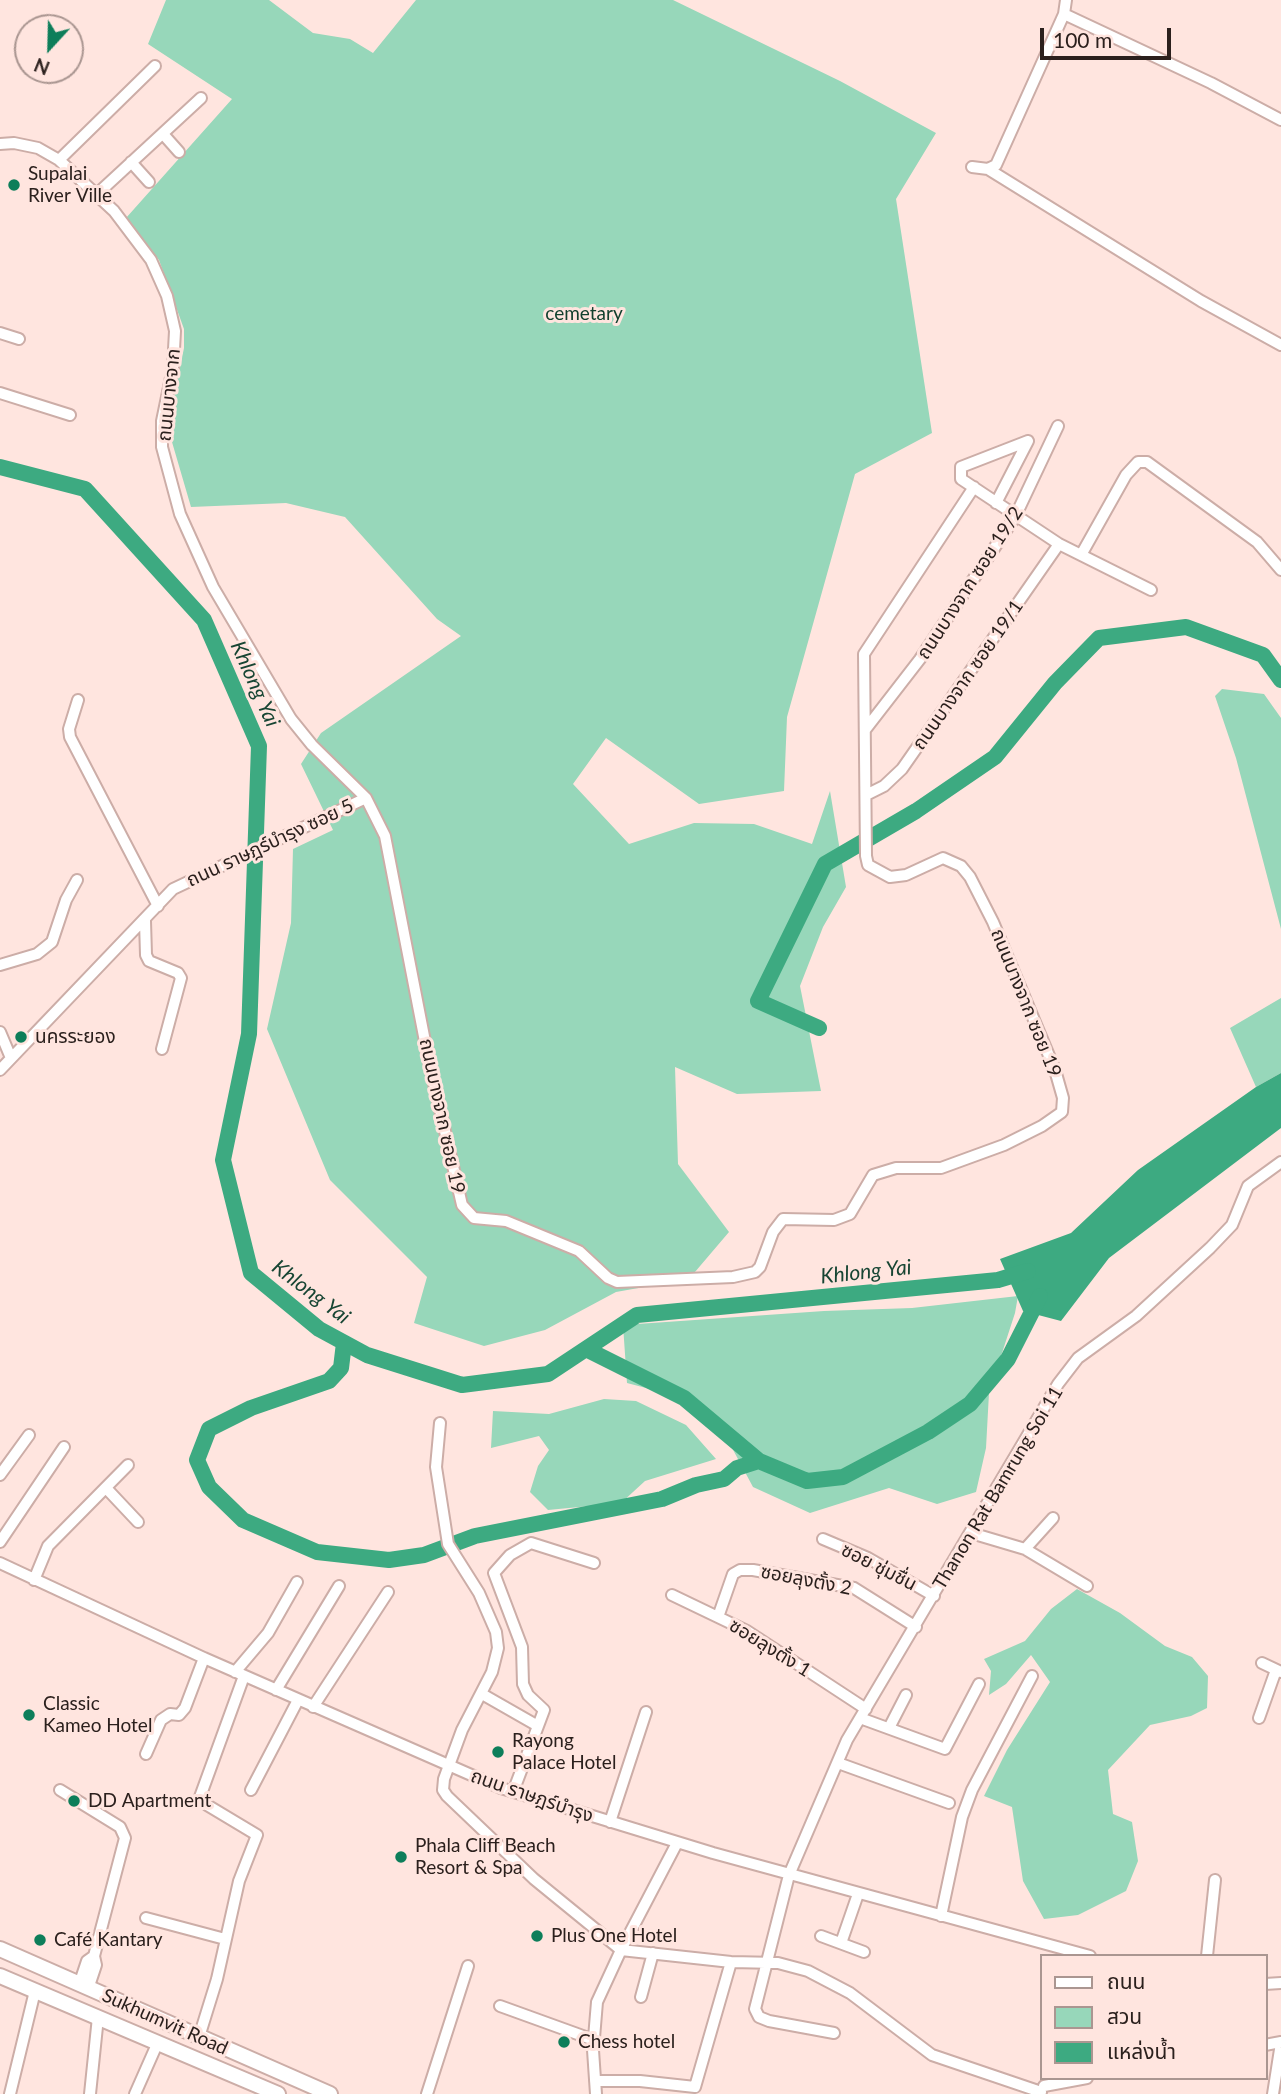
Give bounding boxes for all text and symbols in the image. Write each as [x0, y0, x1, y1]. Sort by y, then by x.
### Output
north arrow [14, 14, 84, 84]
scale bar [1043, 14, 1174, 58]
text: 100 m [1053, 27, 1112, 52]
text: N [31, 54, 53, 80]
place label: Supalai River Ville [28, 163, 112, 207]
marker: Supalai River Ville [6, 177, 22, 193]
park label: cemetary [545, 303, 623, 325]
street label: ถนนบางจาก [153, 347, 185, 443]
street label: ถนนบางจาก ซอย 19/2 [912, 502, 1028, 664]
street label: ถนนบางจาก ซอย 19/1 [908, 596, 1028, 754]
water label: Khlong Yai [225, 637, 285, 731]
street label: ถนน ราษฎร์บำรุง ซอย 5 [183, 794, 357, 892]
street label: ถนนบางจาก ซอย 19 [986, 926, 1066, 1080]
place label: นครระยอง [35, 1026, 116, 1048]
marker: นครระยอง [13, 1029, 29, 1045]
street label: ถนนบางจาก ซอย 19 [414, 1036, 470, 1196]
water label: Khlong Yai [267, 1254, 355, 1330]
water label: Khlong Yai [819, 1255, 913, 1289]
street label: Thanon Rat Bamrung Soi 11 [928, 1382, 1068, 1594]
street label: ซอย ชุ่มชื่น [837, 1538, 921, 1596]
street label: ซอยลุงตั้ง 2 [759, 1560, 853, 1600]
street label: ซอยลุงตั้ง 1 [725, 1614, 815, 1682]
place label: Classic Kameo Hotel [43, 1693, 152, 1737]
marker: Classic Kameo Hotel [21, 1707, 37, 1723]
place label: Rayong Palace Hotel [512, 1730, 616, 1774]
marker: Rayong Palace Hotel [490, 1744, 506, 1760]
street label: ถนน ราษฎร์บำรุง [468, 1764, 596, 1828]
place label: DD Apartment [88, 1790, 211, 1812]
marker: DD Apartment [66, 1793, 82, 1809]
place label: Phala Cliff Beach Resort & Spa [415, 1835, 556, 1879]
marker: Phala Cliff Beach Resort & Spa [393, 1849, 409, 1865]
place label: Plus One Hotel [551, 1925, 677, 1947]
marker: Plus One Hotel [529, 1928, 545, 1944]
place label: Café Kantary [54, 1929, 163, 1951]
marker: Café Kantary [32, 1932, 48, 1948]
legend [1040, 1954, 1267, 2080]
text: ถนน [1107, 1968, 1145, 1993]
street label: Sukhumvit Road [99, 1984, 231, 2060]
text: สวน [1107, 2003, 1142, 2028]
place label: Chess hotel [578, 2031, 675, 2053]
marker: Chess hotel [556, 2034, 572, 2050]
text: แหล่งน้ำ [1107, 2038, 1176, 2063]

